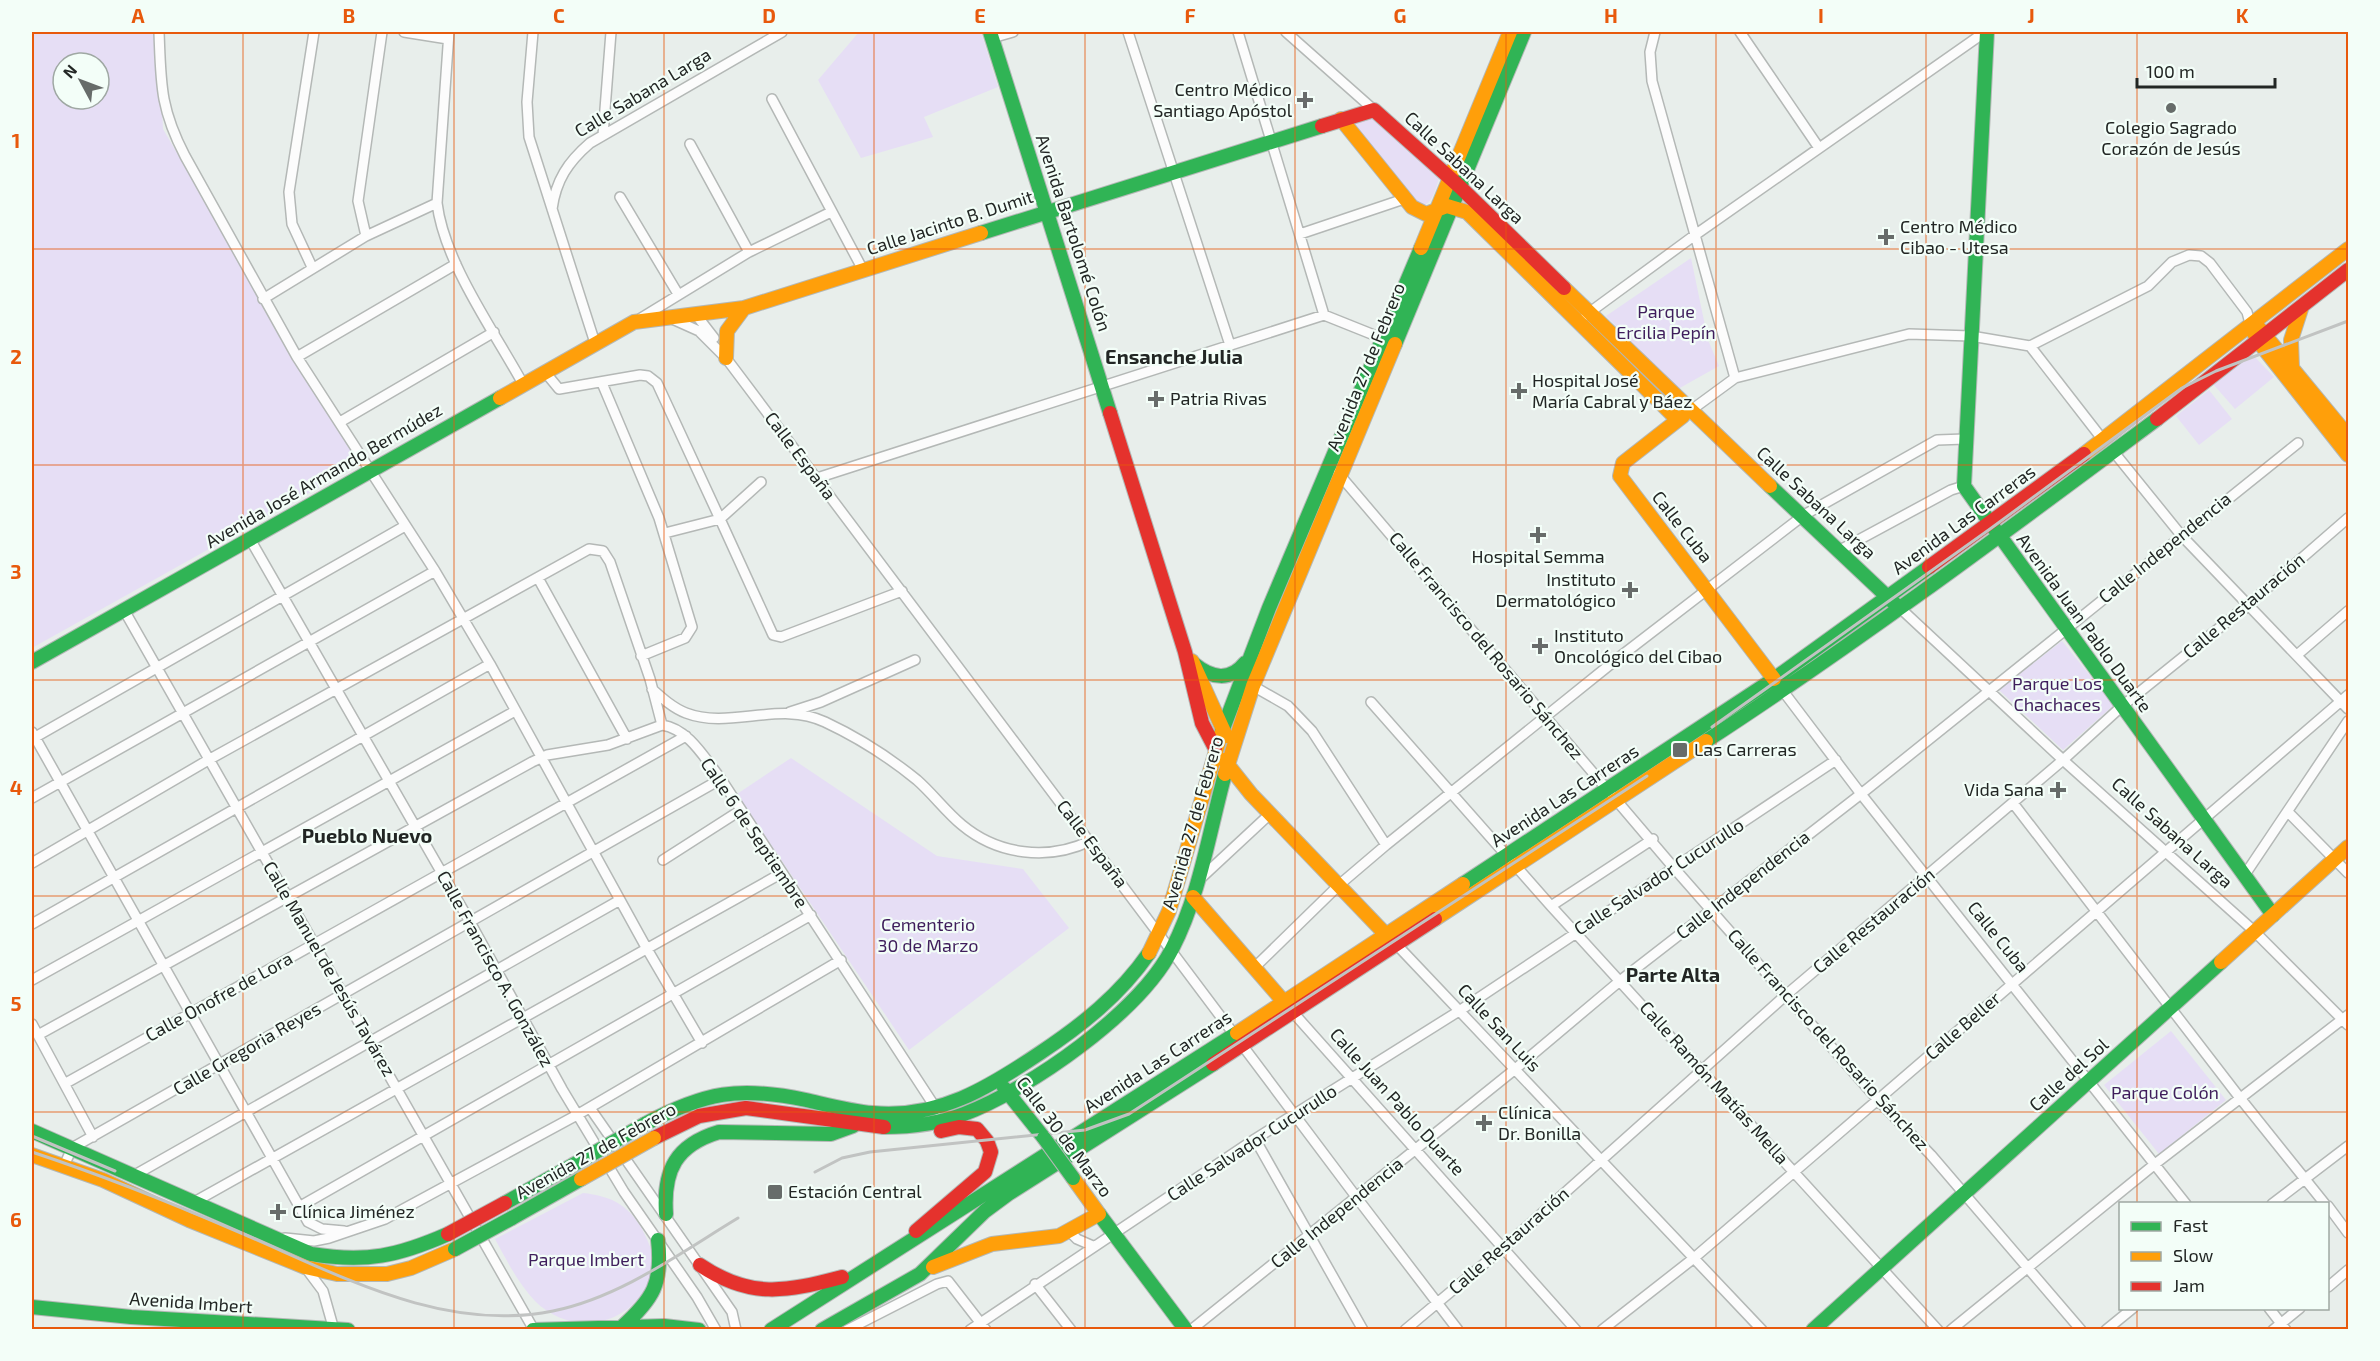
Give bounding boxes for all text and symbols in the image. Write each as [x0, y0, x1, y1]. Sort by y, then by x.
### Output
text: A [131, 3, 145, 27]
text: B [343, 3, 355, 27]
text: C [553, 3, 565, 27]
text: D [762, 3, 776, 27]
text: E [974, 3, 986, 27]
text: F [1184, 3, 1196, 27]
text: G [1394, 3, 1406, 27]
text: H [1604, 3, 1618, 27]
text: I [1818, 3, 1824, 27]
text: J [2027, 3, 2035, 27]
text: K [2236, 3, 2249, 27]
street label: Calle Sabana Larga [570, 43, 715, 142]
north arrow [51, 51, 111, 111]
scale bar [2137, 51, 2275, 89]
text: N [58, 60, 80, 81]
text: 100 m [2146, 60, 2195, 82]
place label: Centro Médico Santiago Apóstol [1153, 78, 1293, 121]
marker: Centro Médico Santiago Apóstol [1296, 91, 1314, 109]
marker: Colegio Sagrado Corazón de Jesús [2164, 101, 2178, 115]
street label: Calle Sabana Larga [1400, 106, 1529, 228]
place label: Colegio Sagrado Corazón de Jesús [2101, 116, 2241, 159]
text: 1 [12, 128, 20, 152]
street label: Avenida Bartolomé Colón [1032, 131, 1116, 334]
street label: Calle Jacinto B. Dumit [864, 185, 1036, 259]
place label: Centro Médico Cibao - Utesa [1900, 215, 2018, 258]
marker: Centro Médico Cibao - Utesa [1877, 228, 1895, 246]
street label: Avenida 27 de Febrero [1321, 279, 1409, 454]
park label: Parque Ercilia Pepín [1616, 300, 1716, 343]
text: 2 [10, 344, 22, 368]
district label: Ensanche Julia [1105, 344, 1243, 368]
place label: Hospital José María Cabral y Báez [1532, 369, 1692, 412]
marker: Hospital José María Cabral y Báez [1510, 382, 1528, 400]
place label: Patria Rivas [1170, 387, 1267, 409]
marker: Patria Rivas [1147, 390, 1165, 408]
street label: Avenida José Armando Bermúdez [201, 398, 446, 552]
street label: Calle España [761, 407, 841, 504]
street label: Calle Sabana Larga [1752, 441, 1881, 563]
street label: Avenida Las Carreras [1888, 460, 2039, 579]
street label: Calle Cuba [1648, 486, 1718, 567]
street label: Calle Independencia [2094, 487, 2235, 607]
marker: Hospital Semma [1529, 526, 1547, 544]
street label: Calle Francisco del Rosario Sánchez [1385, 527, 1589, 764]
street label: Avenida Juan Pablo Duarte [2013, 529, 2157, 716]
place label: Hospital Semma [1471, 545, 1605, 567]
street label: Calle Restauración [2178, 548, 2309, 663]
text: 3 [10, 559, 22, 583]
place label: Instituto Dermatológico [1495, 568, 1616, 611]
marker: Instituto Dermatológico [1621, 581, 1639, 599]
place label: Instituto Oncológico del Cibao [1554, 624, 1722, 667]
marker: Instituto Oncológico del Cibao [1531, 637, 1549, 655]
park label: Parque Los Chachaces [2012, 672, 2102, 715]
street label: Avenida 27 de Febrero [1157, 733, 1227, 912]
place label: Las Carreras [1694, 738, 1797, 760]
street label: Avenida Las Carreras [1486, 739, 1642, 851]
marker: Las Carreras [1671, 741, 1689, 759]
street label: Calle 6 de Septiembre [696, 753, 813, 912]
street label: Calle Sabana Larga [2108, 772, 2238, 892]
text: 4 [10, 775, 23, 799]
place label: Vida Sana [1964, 778, 2044, 800]
marker: Vida Sana [2049, 781, 2067, 799]
street label: Calle España [1053, 795, 1133, 892]
street label: Calle Salvador Cucurullo [1569, 813, 1748, 939]
district label: Pueblo Nuevo [302, 823, 432, 847]
street label: Calle Independencia [1671, 825, 1814, 943]
street label: Calle Manuel de Jesús Tavárez [259, 857, 401, 1080]
street label: Calle Restauración [1808, 863, 1939, 978]
street label: Calle Francisco A. González [433, 867, 559, 1070]
street label: Calle Cuba [1963, 896, 2034, 976]
park label: Cementerio 30 de Marzo [877, 913, 979, 956]
street label: Calle Francisco del Rosario Sánchez [1723, 924, 1934, 1155]
street label: Calle Onofre de Lora [141, 946, 296, 1046]
district label: Parte Alta [1626, 962, 1720, 986]
street label: Calle San Luis [1453, 979, 1546, 1076]
street label: Calle Beller [1920, 986, 2005, 1064]
text: 5 [10, 991, 22, 1015]
street label: Calle Ramón Matías Mella [1636, 996, 1794, 1168]
street label: Calle Gregoria Reyes [169, 997, 324, 1099]
street label: Avenida Las Carreras [1079, 1005, 1235, 1117]
street label: Calle Juan Pablo Duarte [1326, 1023, 1470, 1180]
street label: Calle del Sol [2024, 1033, 2113, 1116]
street label: Calle 30 de Marzo [1012, 1072, 1117, 1201]
street label: Calle Salvador Cucurullo [1162, 1079, 1341, 1205]
park label: Parque Colón [2111, 1081, 2219, 1103]
street label: Avenida 27 de Febrero [512, 1097, 679, 1203]
place label: Clínica Dr. Bonilla [1498, 1101, 1581, 1144]
marker: Clínica Dr. Bonilla [1475, 1114, 1493, 1132]
street label: Calle Independencia [1266, 1152, 1407, 1272]
place label: Estación Central [788, 1180, 922, 1202]
street label: Calle Restauración [1444, 1182, 1573, 1299]
marker: Estación Central [766, 1183, 784, 1201]
place label: Clínica Jiménez [292, 1200, 415, 1222]
legend [2119, 1202, 2329, 1310]
marker: Clínica Jiménez [269, 1203, 287, 1221]
text: 6 [10, 1207, 22, 1231]
text: Fast [2173, 1214, 2208, 1236]
text: Slow [2173, 1244, 2214, 1266]
park label: Parque Imbert [528, 1248, 644, 1270]
text: Jam [2173, 1274, 2205, 1296]
street label: Avenida Imbert [129, 1287, 254, 1317]

